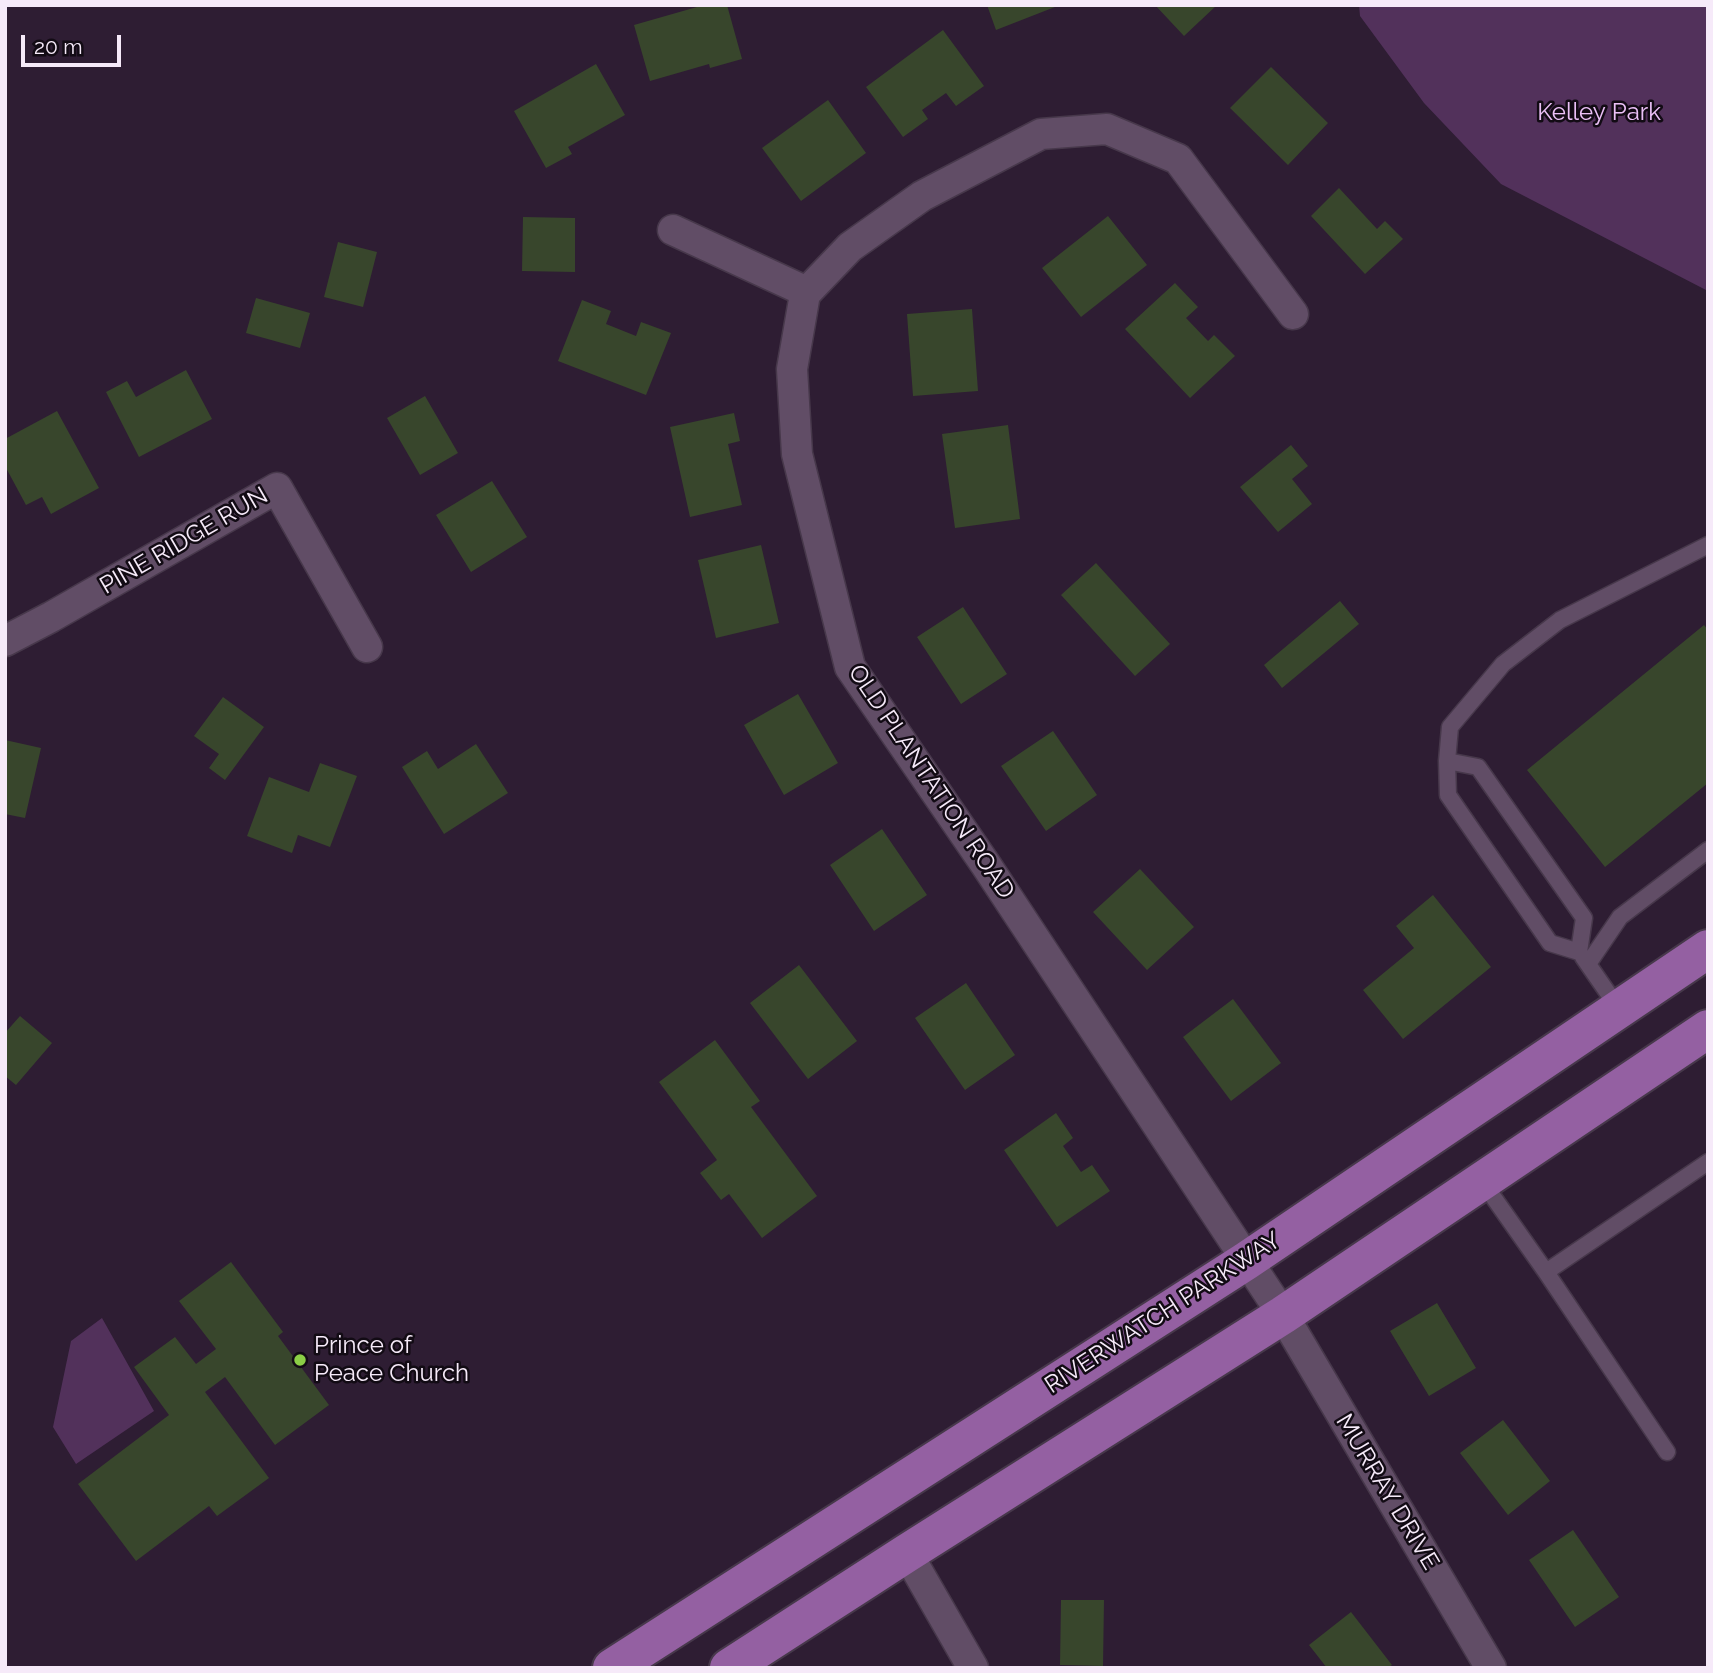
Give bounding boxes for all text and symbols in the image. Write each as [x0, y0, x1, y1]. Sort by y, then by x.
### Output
scale bar [24, 21, 124, 65]
text: 20 m [34, 34, 82, 59]
park label: Kelley Park [1537, 99, 1661, 127]
street label: PINE RIDGE RUN [95, 481, 273, 601]
street label: OLD PLANTATION ROAD [842, 659, 1020, 905]
street label: RIVERWATCH PARKWAY [1040, 1226, 1286, 1400]
place label: Prince of Peace Church [314, 1332, 469, 1388]
marker: Prince of Peace Church [292, 1352, 308, 1368]
street label: MURRAY DRIVE [1329, 1409, 1445, 1575]

